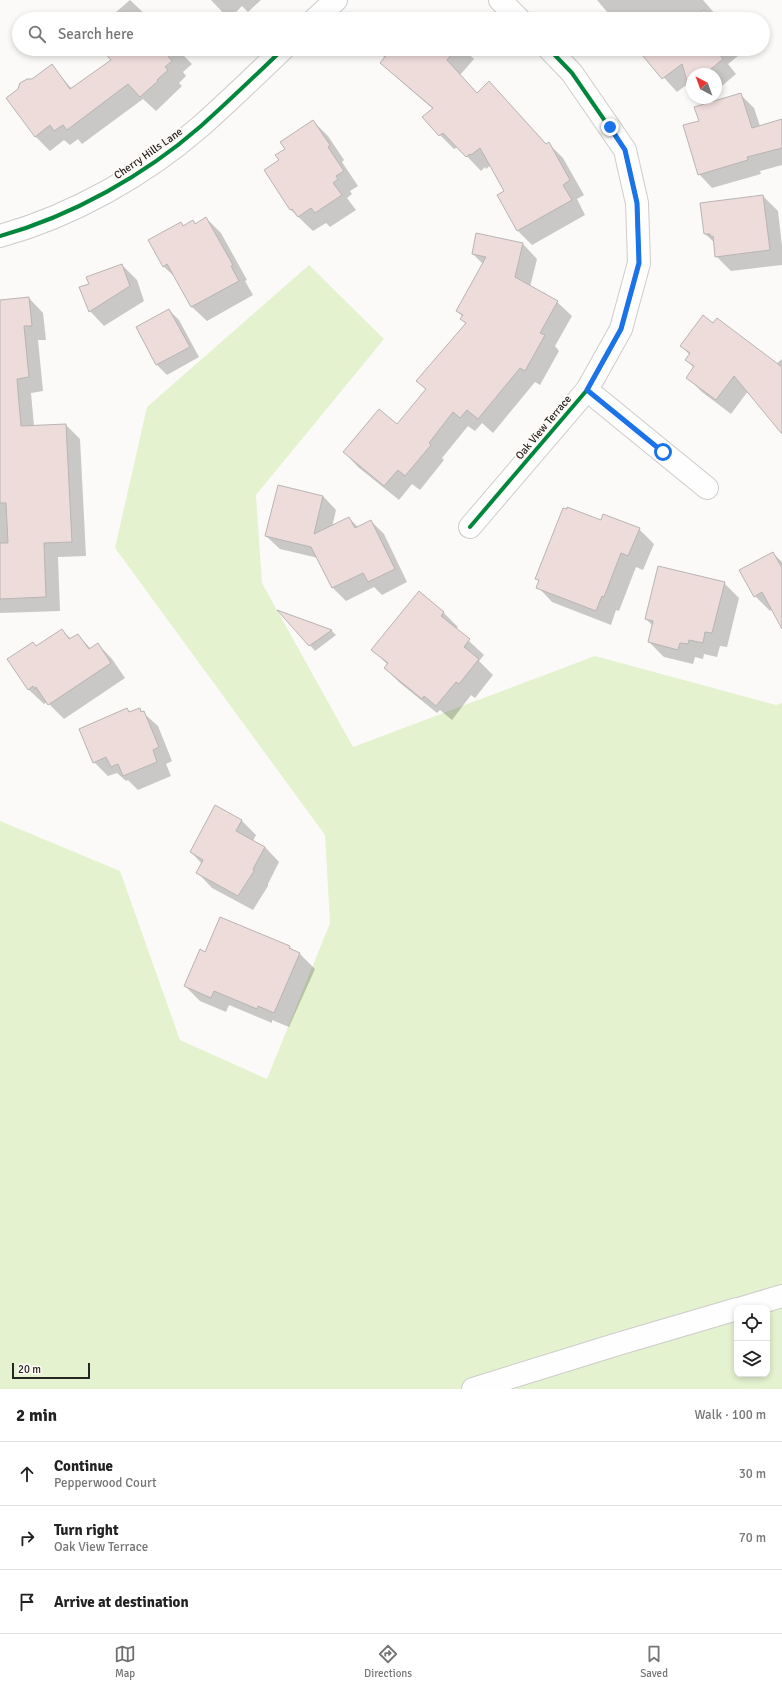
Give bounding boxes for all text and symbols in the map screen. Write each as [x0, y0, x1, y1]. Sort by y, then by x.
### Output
search box [12, 12, 770, 56]
icon: search [26, 23, 48, 45]
text: Search here [58, 25, 134, 43]
north arrow [686, 68, 722, 104]
route end [601, 118, 619, 136]
street label: Cherry Hills Lane [111, 125, 185, 182]
street label: Oak View Terrace [513, 393, 574, 462]
route start [654, 443, 672, 461]
map controls [734, 1305, 770, 1377]
button: locate [734, 1305, 770, 1341]
button: layers [734, 1341, 770, 1377]
scale bar [12, 1361, 90, 1380]
text: 20 m [18, 1363, 41, 1376]
text: 2 min [16, 1405, 57, 1426]
text: Walk · 100 m [695, 1407, 766, 1423]
text: Continue [54, 1457, 113, 1475]
icon: ahead [16, 1463, 38, 1485]
text: 30 m [739, 1466, 766, 1482]
text: Pepperwood Court [54, 1475, 157, 1491]
text: Turn right [54, 1521, 119, 1539]
icon: right [16, 1527, 38, 1549]
text: 70 m [739, 1530, 766, 1546]
text: Oak View Terrace [54, 1539, 148, 1555]
icon: arrive [16, 1591, 38, 1613]
text: Arrive at destination [54, 1593, 189, 1611]
tab: Map [114, 1643, 136, 1680]
tab: Directions [364, 1643, 412, 1680]
tab: Saved [640, 1643, 668, 1680]

